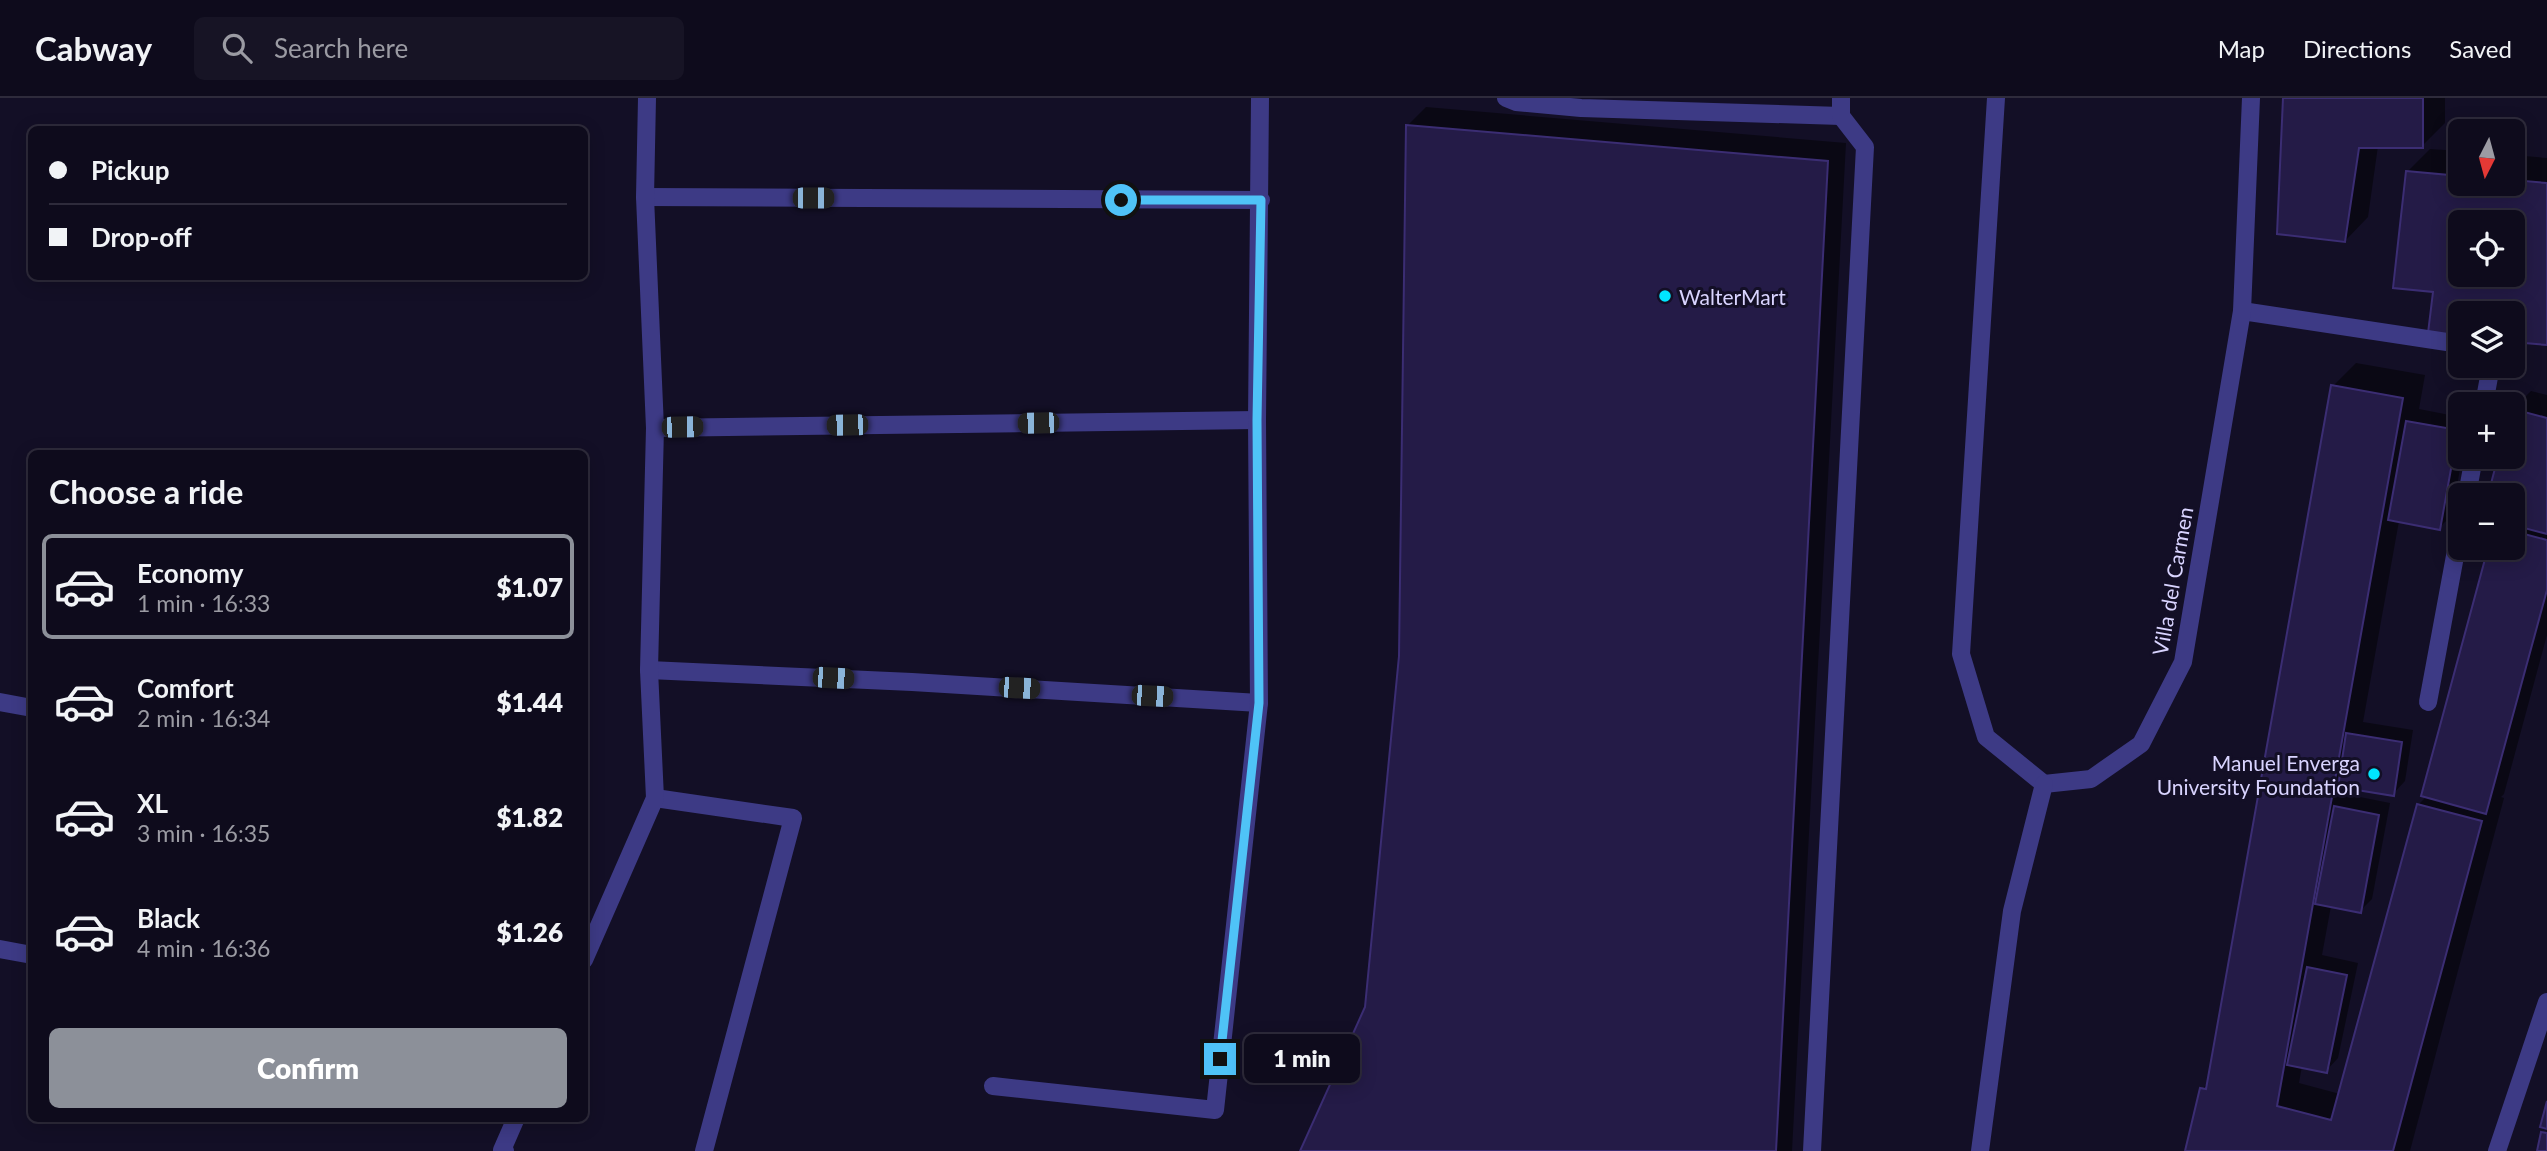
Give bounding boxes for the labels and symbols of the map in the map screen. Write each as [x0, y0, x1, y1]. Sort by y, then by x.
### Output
north arrow [2448, 119, 2525, 196]
route start [1105, 184, 1137, 216]
car [793, 188, 835, 209]
place label: WalterMart [1679, 284, 1786, 309]
marker: WalterMart [1657, 288, 1673, 304]
car [1017, 412, 1060, 434]
car [826, 414, 869, 436]
car [661, 416, 704, 438]
street label: Villa del Carmen [2147, 505, 2197, 657]
car [812, 666, 855, 690]
car [998, 676, 1041, 700]
car [1131, 684, 1174, 708]
place label: Manuel Enverga University Foundation [2157, 750, 2360, 799]
marker: Manuel Enverga University Foundation [2366, 766, 2382, 782]
callout: 1 min [1244, 1034, 1360, 1084]
route end [1204, 1043, 1236, 1075]

